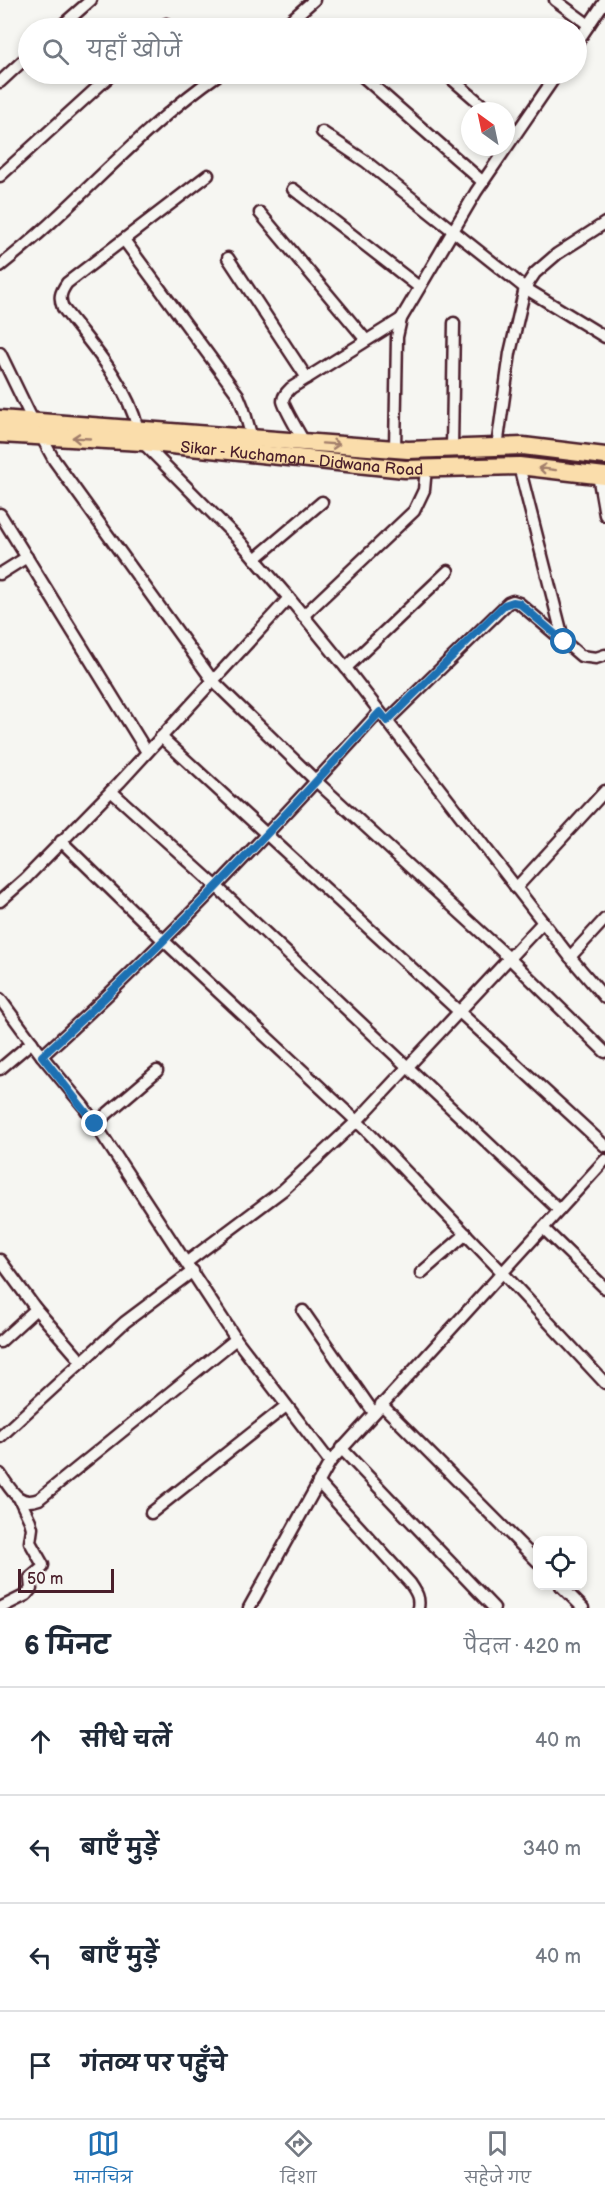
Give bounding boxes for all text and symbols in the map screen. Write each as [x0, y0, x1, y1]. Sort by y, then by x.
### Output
search box [18, 18, 587, 84]
icon: search [39, 35, 72, 68]
text: यहाँ खोजें [87, 37, 182, 64]
north arrow [461, 102, 515, 156]
one-way arrow [71, 432, 91, 443]
street label: Sikar - Kuchaman - Didwana Road [180, 438, 424, 480]
one-way arrow [320, 439, 340, 450]
one-way arrow [537, 464, 557, 475]
route start [550, 628, 576, 654]
route end [81, 1110, 107, 1136]
map controls [533, 1536, 587, 1590]
button: locate [533, 1536, 587, 1590]
scale bar [18, 1566, 114, 1594]
text: 50 m [27, 1570, 63, 1589]
text: 6 मिनट [24, 1631, 110, 1662]
text: पैदल · 420 m [464, 1635, 581, 1659]
icon: ahead [24, 1725, 57, 1758]
text: सीधे चलें [81, 1727, 171, 1754]
text: 40 m [535, 1729, 581, 1753]
icon: left [24, 1833, 57, 1866]
text: बाएँ मुड़ें [81, 1835, 159, 1862]
text: 340 m [523, 1837, 581, 1861]
icon: left [24, 1941, 57, 1974]
text: बाएँ मुड़ें [81, 1943, 159, 1970]
text: 40 m [535, 1945, 581, 1969]
icon: arrive [24, 2049, 57, 2082]
text: गंतव्य पर पहुँचे [81, 2051, 227, 2078]
tab: मानचित्र [74, 2127, 133, 2195]
tab: दिशा [280, 2127, 317, 2195]
tab: सहेजे गए [464, 2127, 531, 2195]

